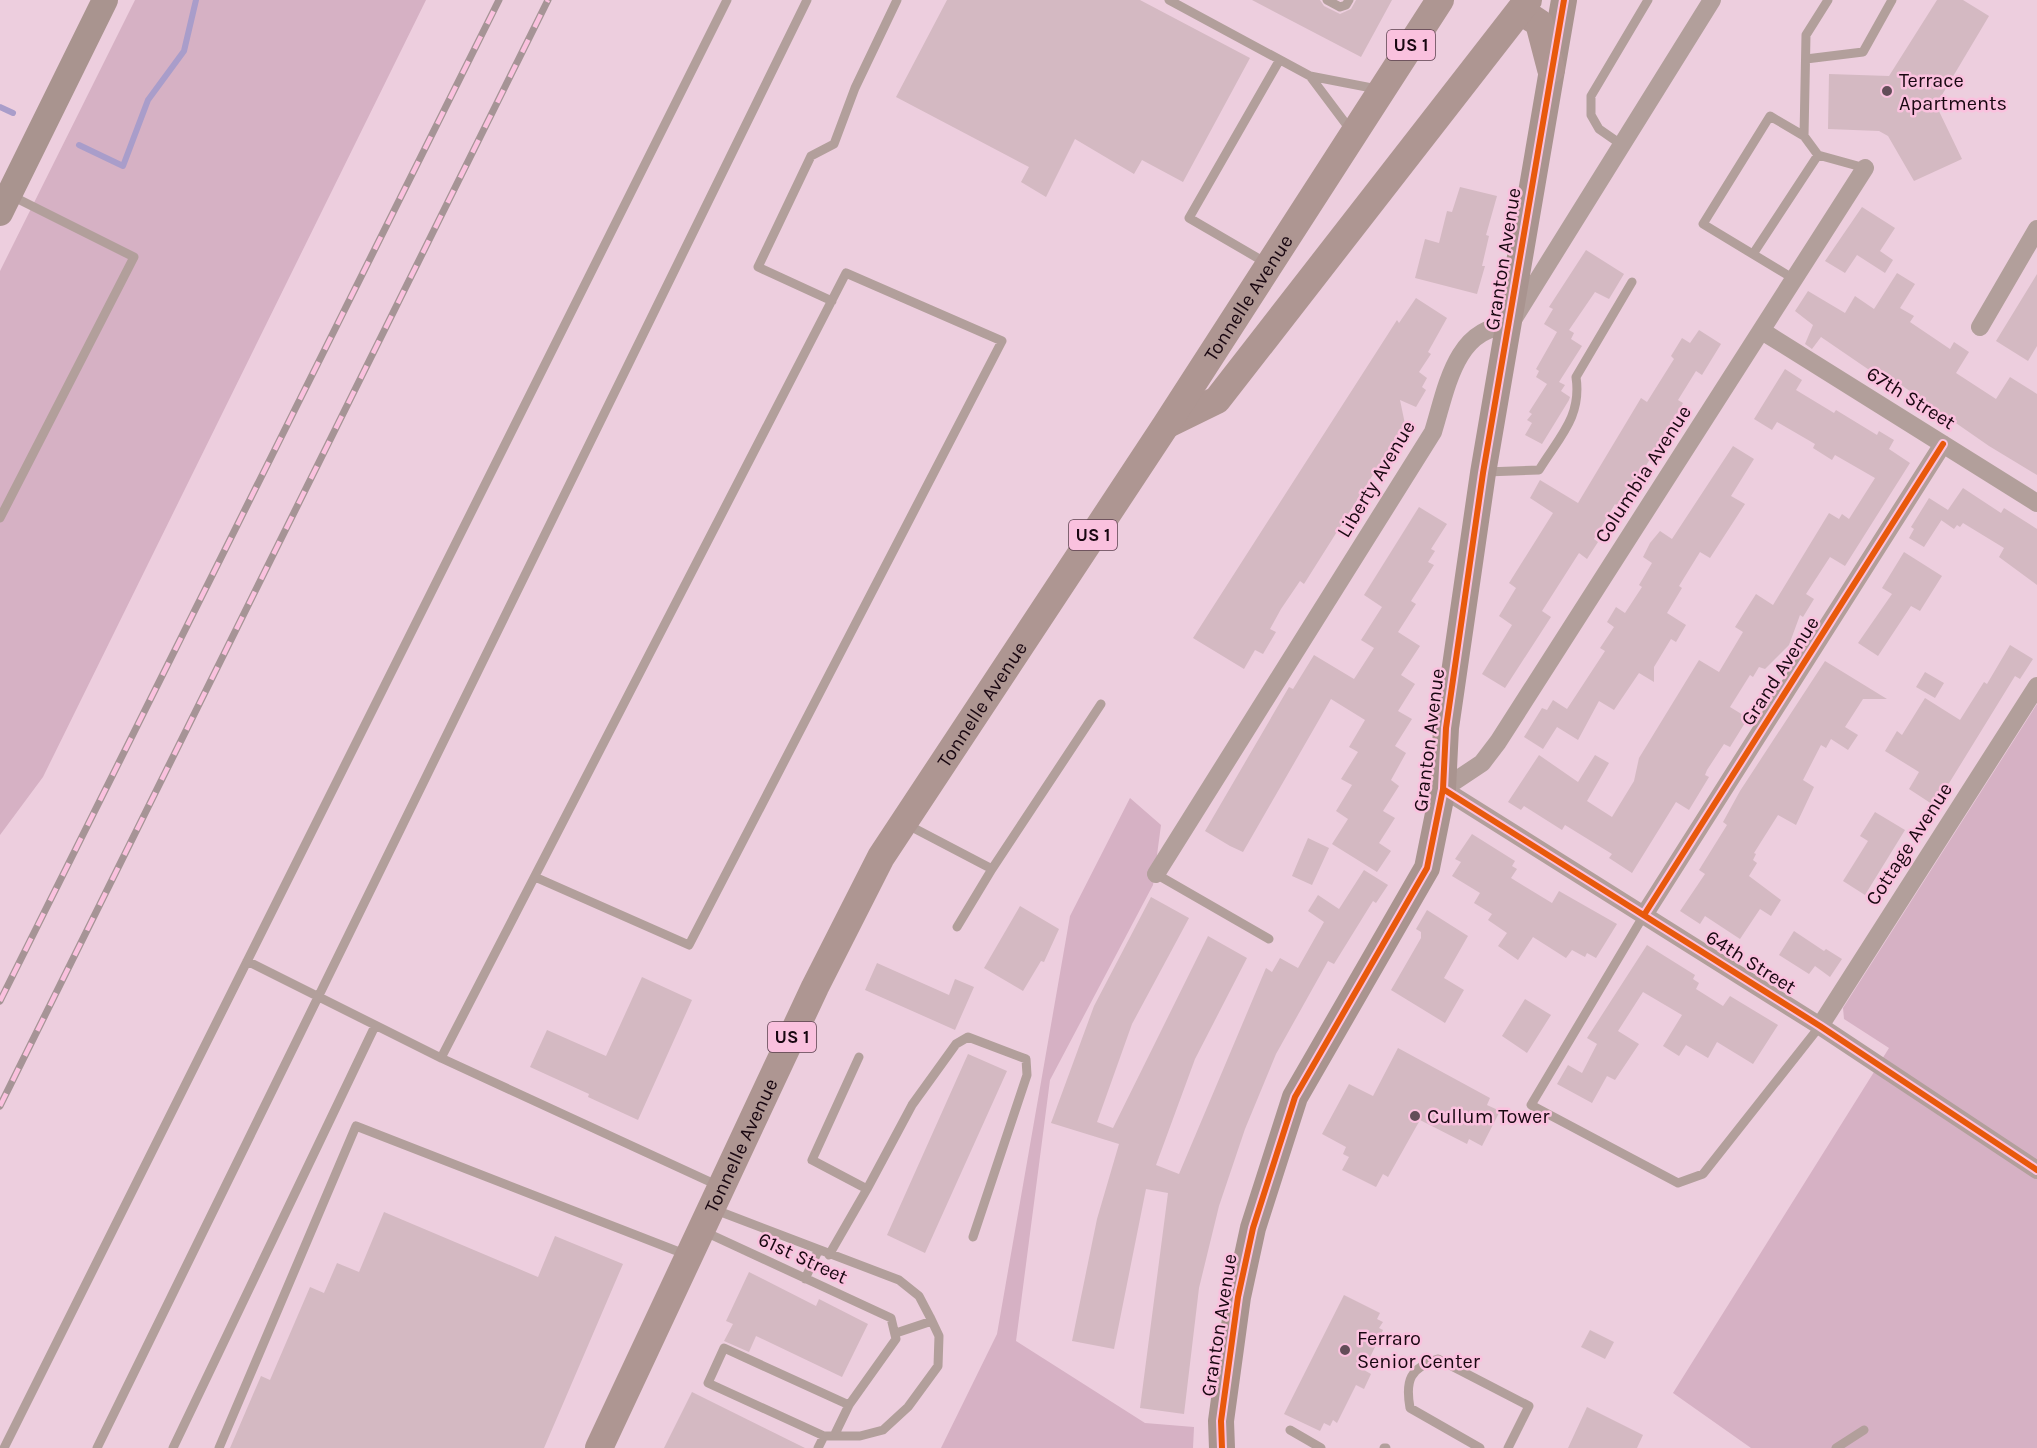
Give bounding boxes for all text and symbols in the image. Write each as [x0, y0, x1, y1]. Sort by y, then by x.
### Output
road number: US 1 [1387, 30, 1435, 60]
place label: Terrace Apartments [1899, 69, 2007, 115]
marker: Terrace Apartments [1880, 84, 1894, 98]
street label: Granton Avenue [1480, 186, 1526, 332]
street label: Tonnelle Avenue [1199, 230, 1297, 365]
street label: 67th Street [1862, 362, 1960, 435]
street label: Columbia Avenue [1590, 401, 1696, 547]
street label: Liberty Avenue [1332, 416, 1420, 542]
road number: US 1 [1069, 520, 1117, 550]
street label: Grand Avenue [1736, 612, 1824, 730]
street label: Tonnelle Avenue [932, 637, 1032, 771]
street label: Granton Avenue [1409, 667, 1449, 813]
street label: Cottage Avenue [1861, 778, 1957, 910]
street label: 64th Street [1702, 925, 1801, 999]
road number: US 1 [768, 1022, 816, 1052]
street label: Tonnelle Avenue [699, 1075, 782, 1217]
place label: Cullum Tower [1427, 1105, 1550, 1128]
marker: Cullum Tower [1408, 1109, 1422, 1123]
street label: 61st Street [755, 1227, 852, 1289]
street label: Granton Avenue [1196, 1252, 1242, 1398]
place label: Ferraro Senior Center [1357, 1327, 1481, 1373]
marker: Ferraro Senior Center [1338, 1343, 1352, 1357]

